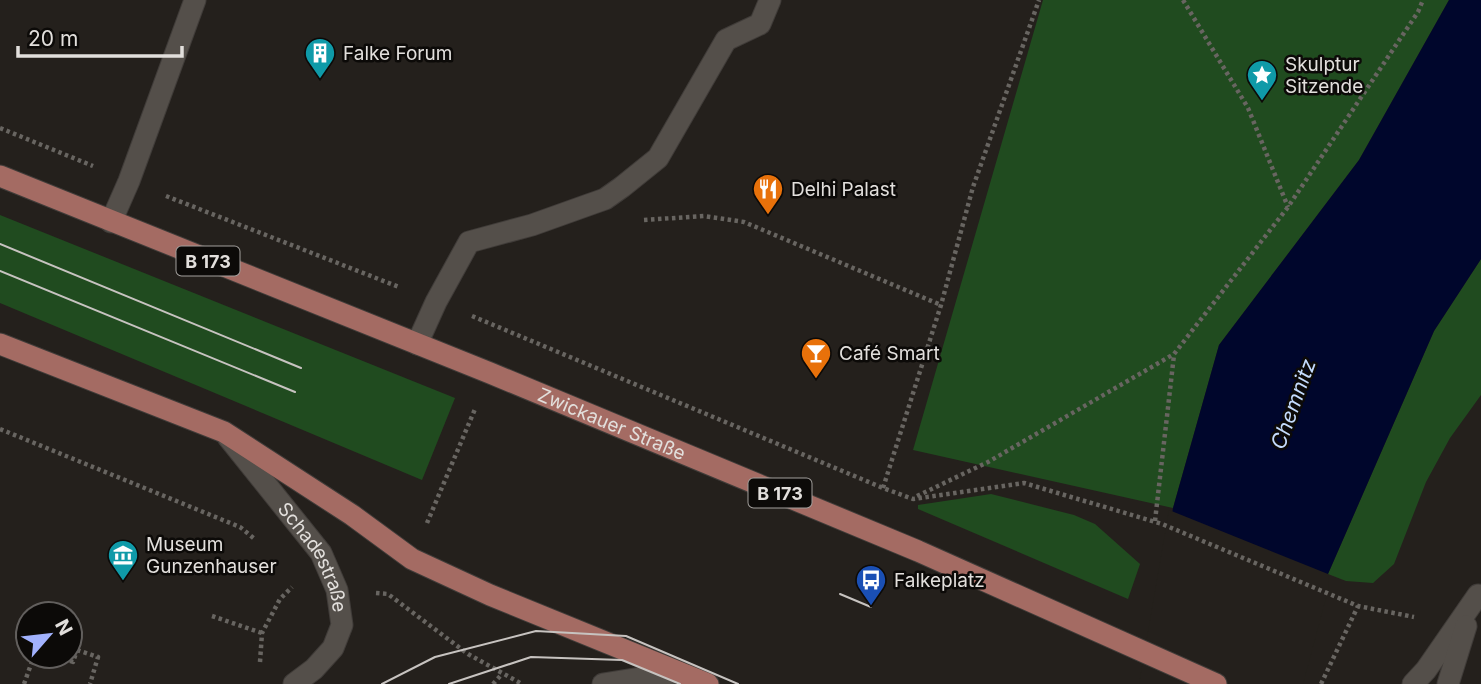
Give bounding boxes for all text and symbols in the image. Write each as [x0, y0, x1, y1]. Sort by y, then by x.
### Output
scale bar [18, 14, 182, 58]
text: 20 m [28, 26, 78, 51]
building icon: Falke Forum [303, 36, 337, 80]
place label: Falke Forum [343, 42, 452, 65]
place label: Skulptur Sitzende [1285, 53, 1363, 98]
place icon: Skulptur Sitzende [1245, 58, 1279, 102]
restaurant icon: Delhi Palast [751, 172, 785, 216]
place label: Delhi Palast [791, 178, 896, 201]
road number: B 173 [176, 246, 240, 276]
bar icon: Café Smart [799, 336, 833, 380]
place label: Café Smart [839, 342, 940, 365]
water label: Chemnitz [1265, 355, 1321, 453]
street label: Zwickauer Straße [534, 383, 689, 465]
road number: B 173 [748, 478, 812, 508]
street label: Schadestraße [273, 497, 352, 614]
place label: Museum Gunzenhauser [146, 533, 277, 578]
museum icon: Museum Gunzenhauser [106, 538, 140, 582]
bus stop icon: Falkeplatz [854, 563, 888, 607]
place label: Falkeplatz [894, 569, 985, 592]
north arrow [14, 600, 84, 670]
text: N [50, 615, 77, 639]

